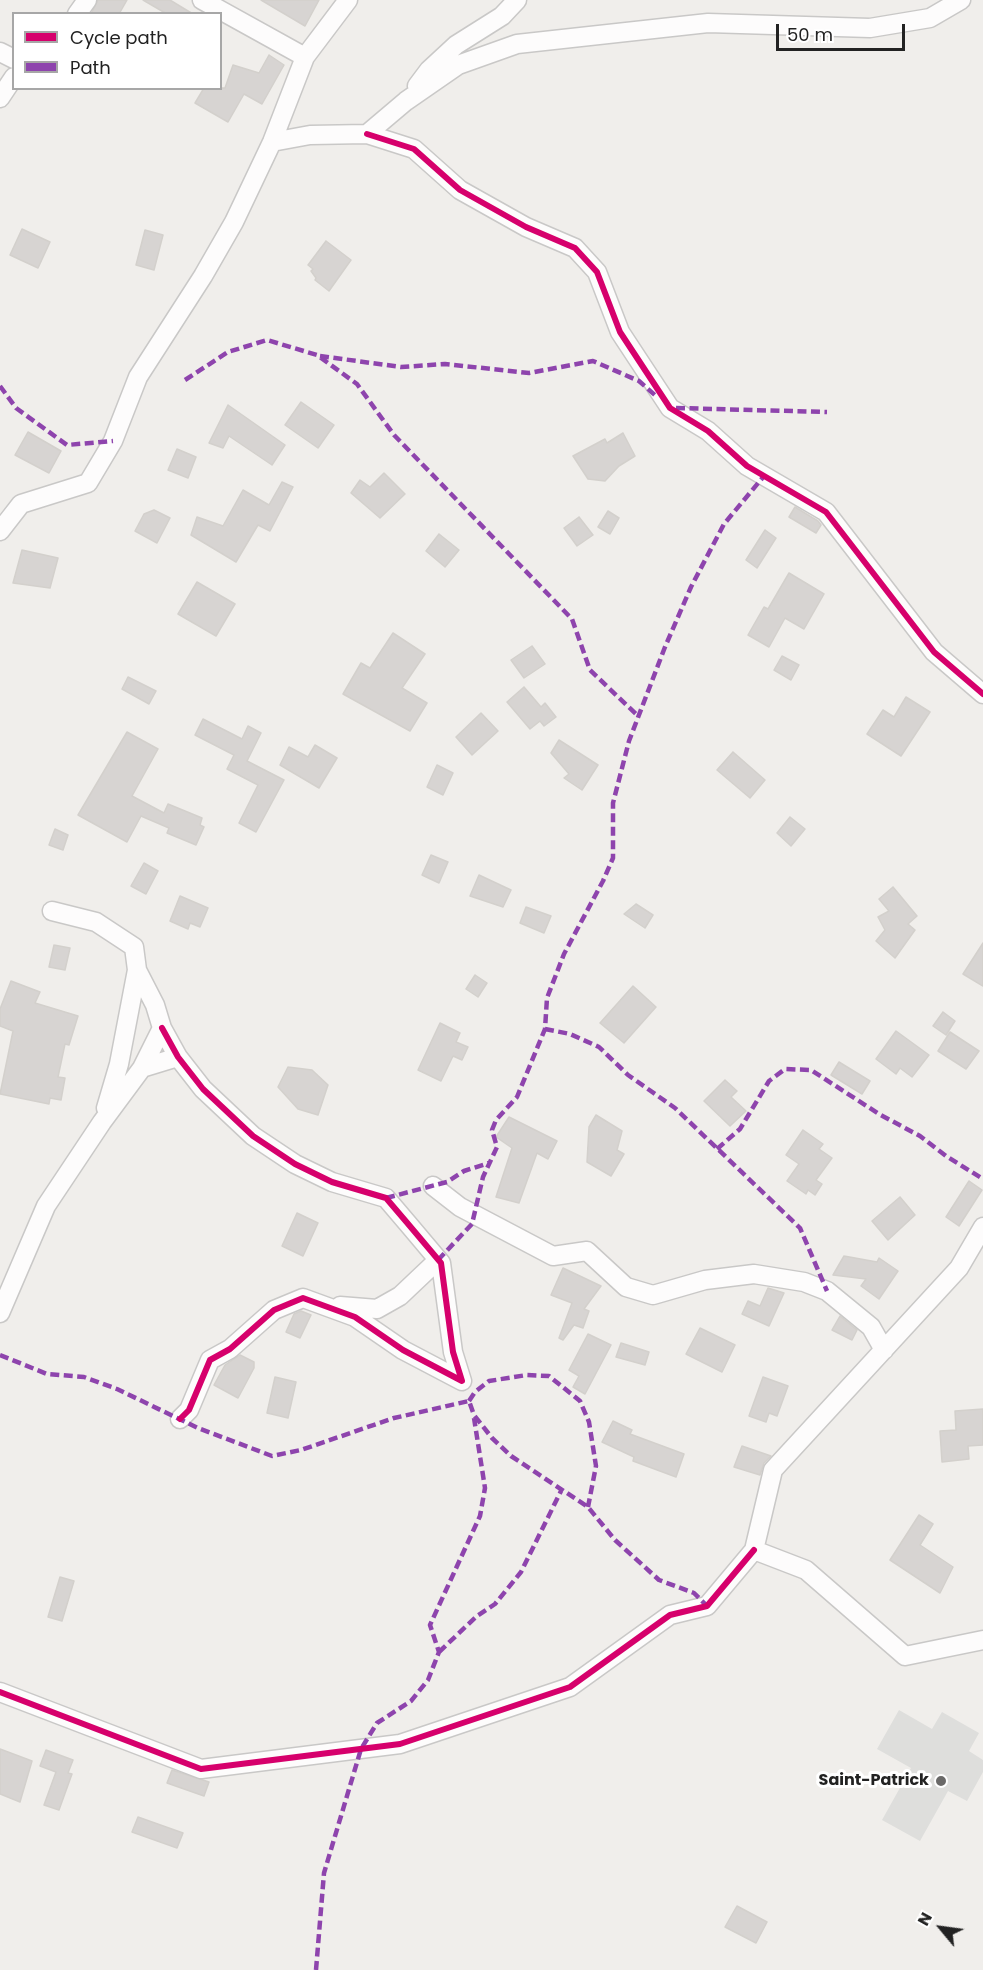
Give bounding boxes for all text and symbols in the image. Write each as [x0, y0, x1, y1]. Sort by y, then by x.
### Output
legend [12, 12, 222, 90]
scale bar [779, 12, 908, 50]
text: 50 m [787, 22, 833, 47]
text: Cycle path [70, 25, 168, 50]
text: Path [70, 55, 111, 80]
place label: Saint-Patrick [819, 1771, 929, 1791]
marker: Saint-Patrick [934, 1774, 948, 1788]
north arrow [911, 1898, 971, 1958]
text: N [912, 1908, 938, 1930]

